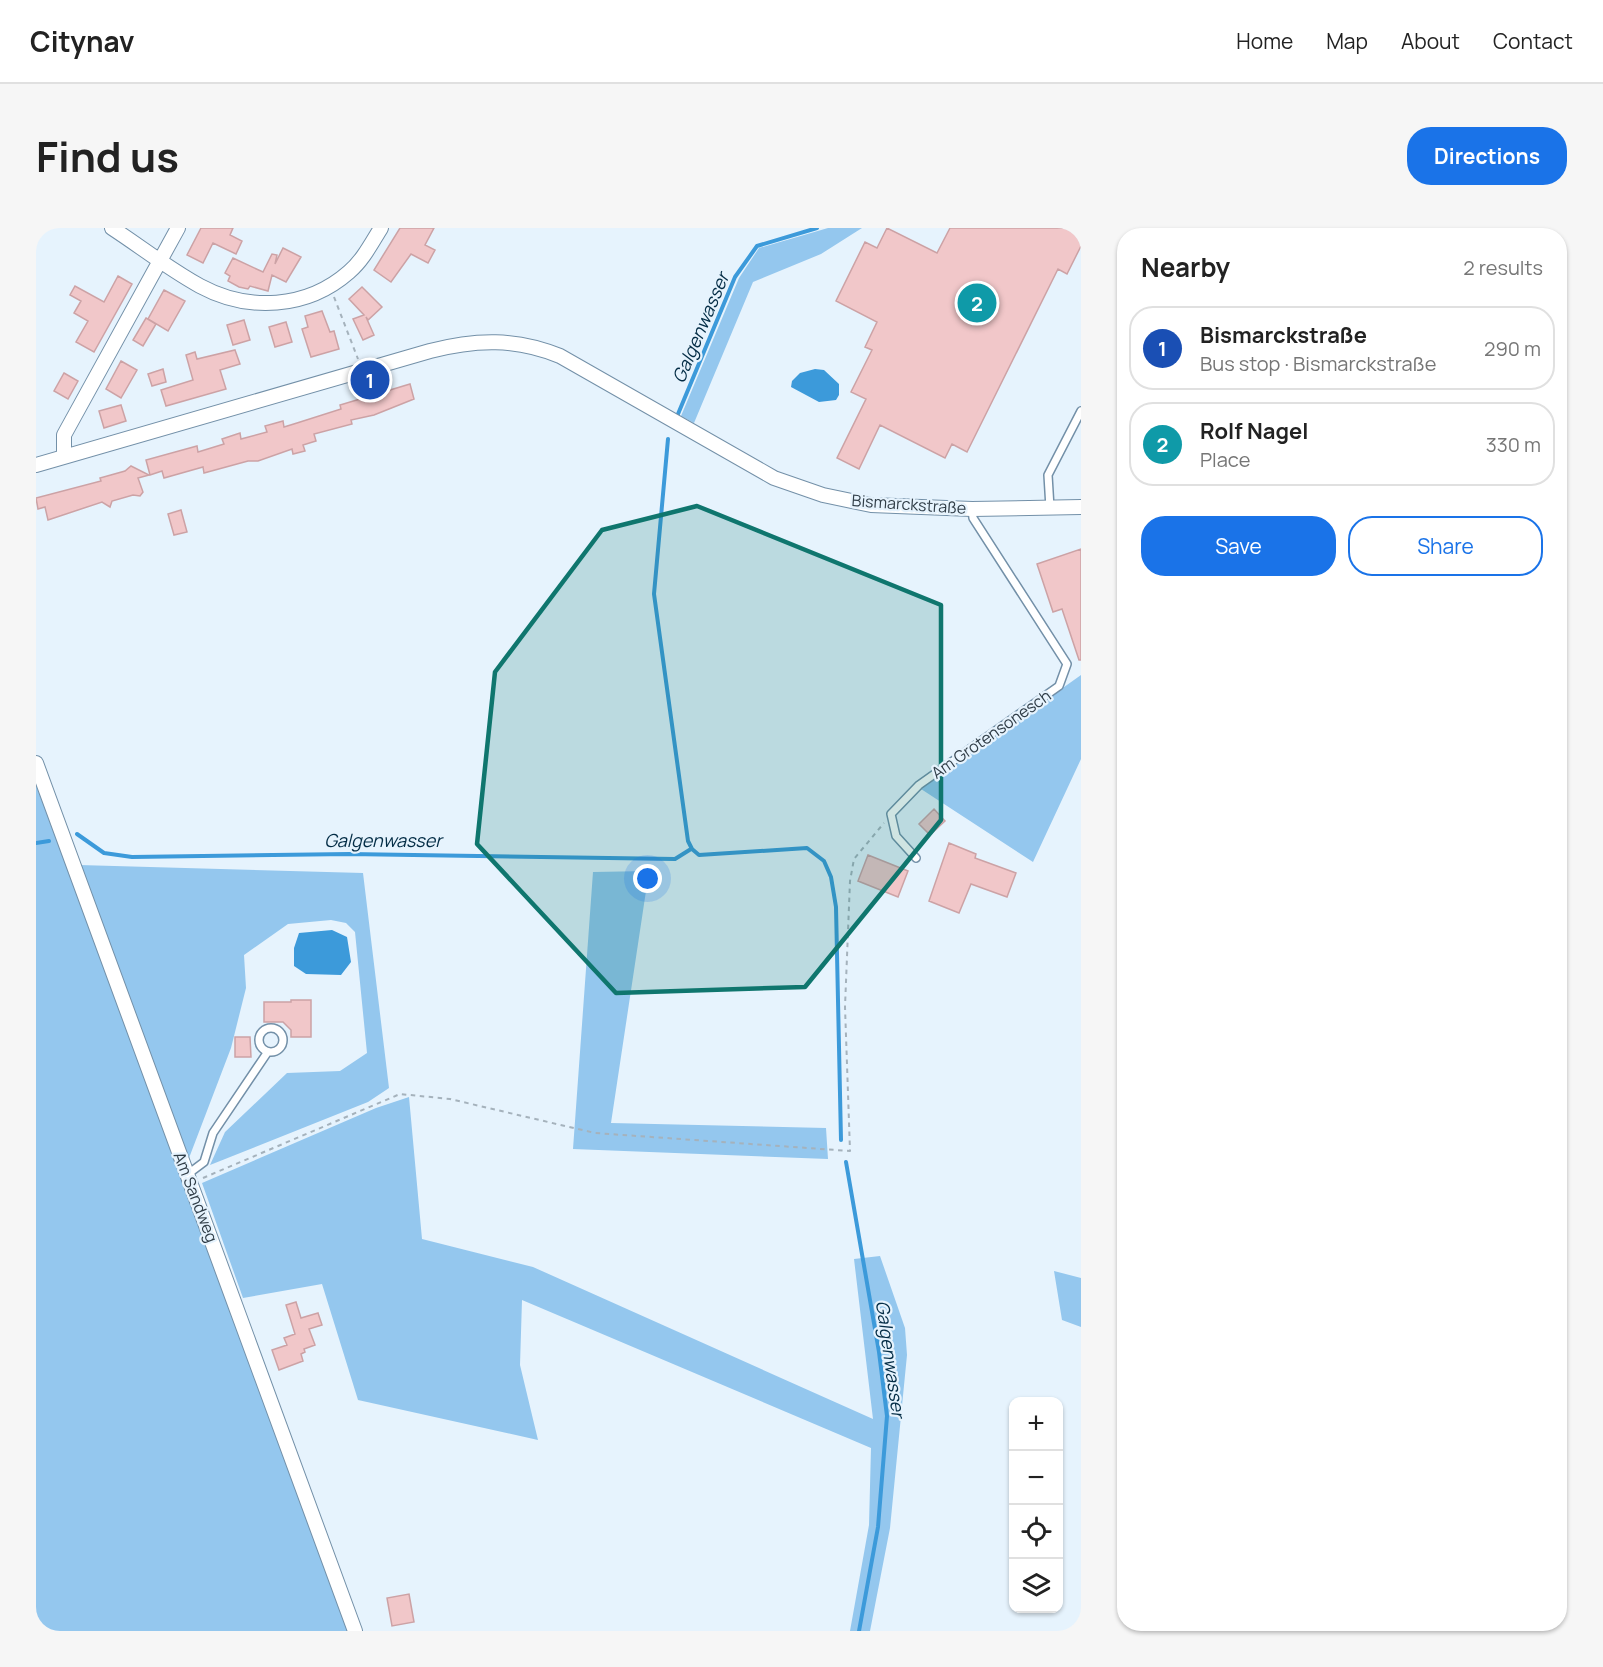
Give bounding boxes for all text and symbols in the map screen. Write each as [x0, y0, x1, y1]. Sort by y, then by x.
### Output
text: Citynav [30, 22, 134, 60]
text: Home [1236, 27, 1293, 55]
text: Map [1326, 27, 1368, 55]
text: About [1401, 27, 1460, 55]
text: Contact [1493, 27, 1573, 55]
text: Find us [36, 127, 179, 185]
button: Directions [1407, 127, 1567, 185]
text: Nearby [1141, 249, 1230, 285]
text: 2 results [1463, 254, 1543, 281]
water label: Galgenwasser [666, 266, 735, 386]
pin: 2 [958, 280, 996, 326]
text: Bismarckstraße [1200, 320, 1367, 350]
text: 1 [1158, 335, 1167, 362]
text: 290 m [1484, 335, 1541, 362]
text: Bus stop · Bismarckstraße [1200, 350, 1436, 377]
pin: 1 [350, 358, 390, 402]
text: Rolf Nagel [1200, 416, 1308, 446]
text: 2 [1157, 431, 1168, 458]
text: 330 m [1486, 431, 1541, 458]
text: Place [1200, 446, 1250, 473]
street label: Bismarckstraße [851, 489, 967, 519]
button: Save [1141, 516, 1336, 576]
button: Share [1348, 516, 1543, 576]
street label: Am Grotensonesch [927, 684, 1055, 784]
water label: Galgenwasser [324, 828, 444, 852]
your location [633, 864, 662, 893]
street label: Am Sandweg [169, 1149, 223, 1245]
water label: Galgenwasser [871, 1299, 911, 1421]
map controls [1009, 1397, 1063, 1613]
button: + [1009, 1397, 1063, 1451]
button: − [1009, 1451, 1063, 1505]
button: locate [1009, 1505, 1063, 1559]
button: layers [1009, 1559, 1063, 1613]

